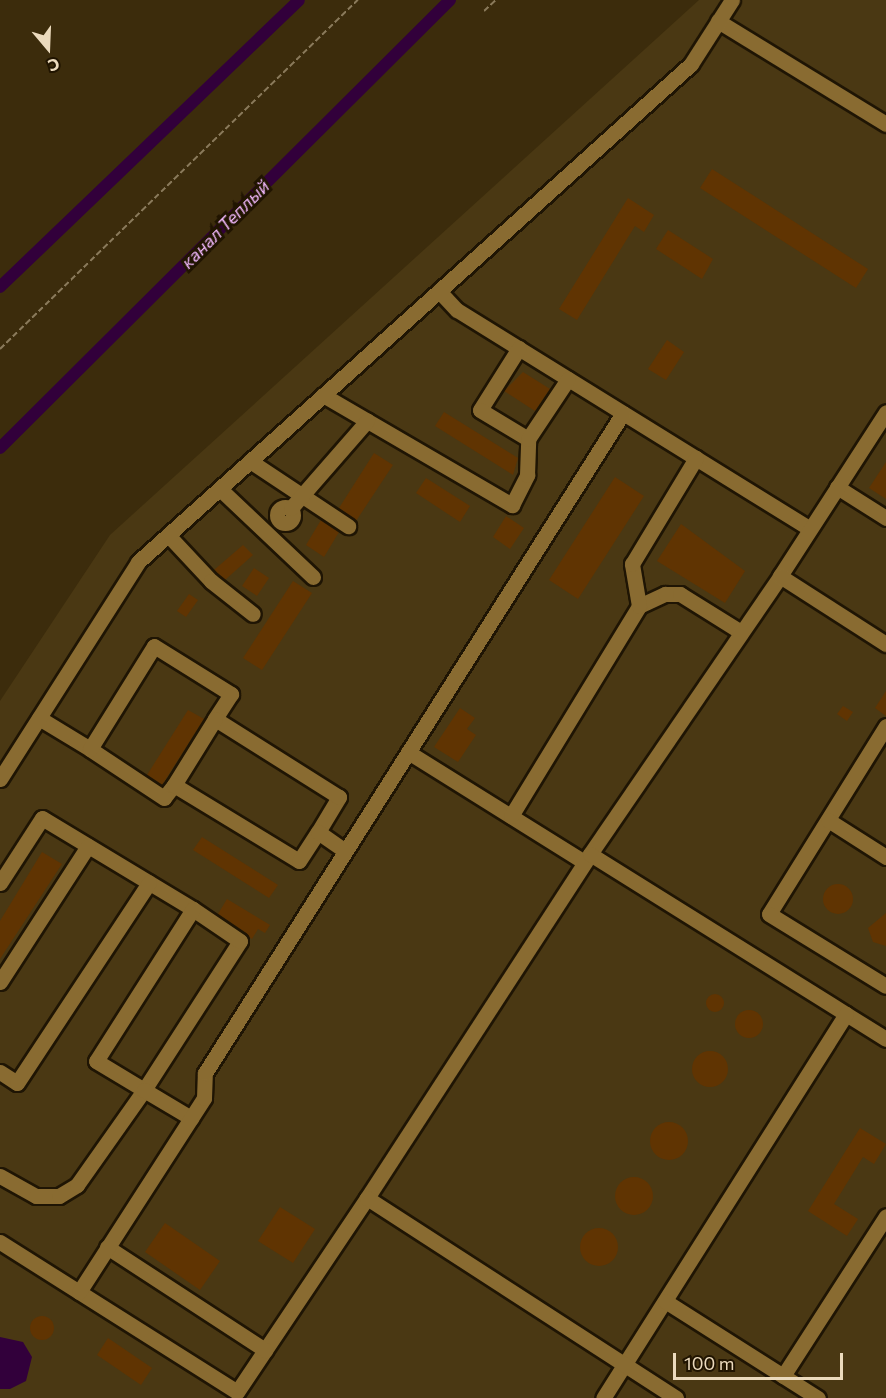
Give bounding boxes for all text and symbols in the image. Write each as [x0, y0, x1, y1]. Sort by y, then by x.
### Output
north arrow [18, 18, 78, 78]
text: С [46, 55, 62, 76]
water label: канал Теплый [176, 175, 274, 273]
scale bar [676, 1341, 846, 1379]
text: 100 m [684, 1352, 734, 1374]

